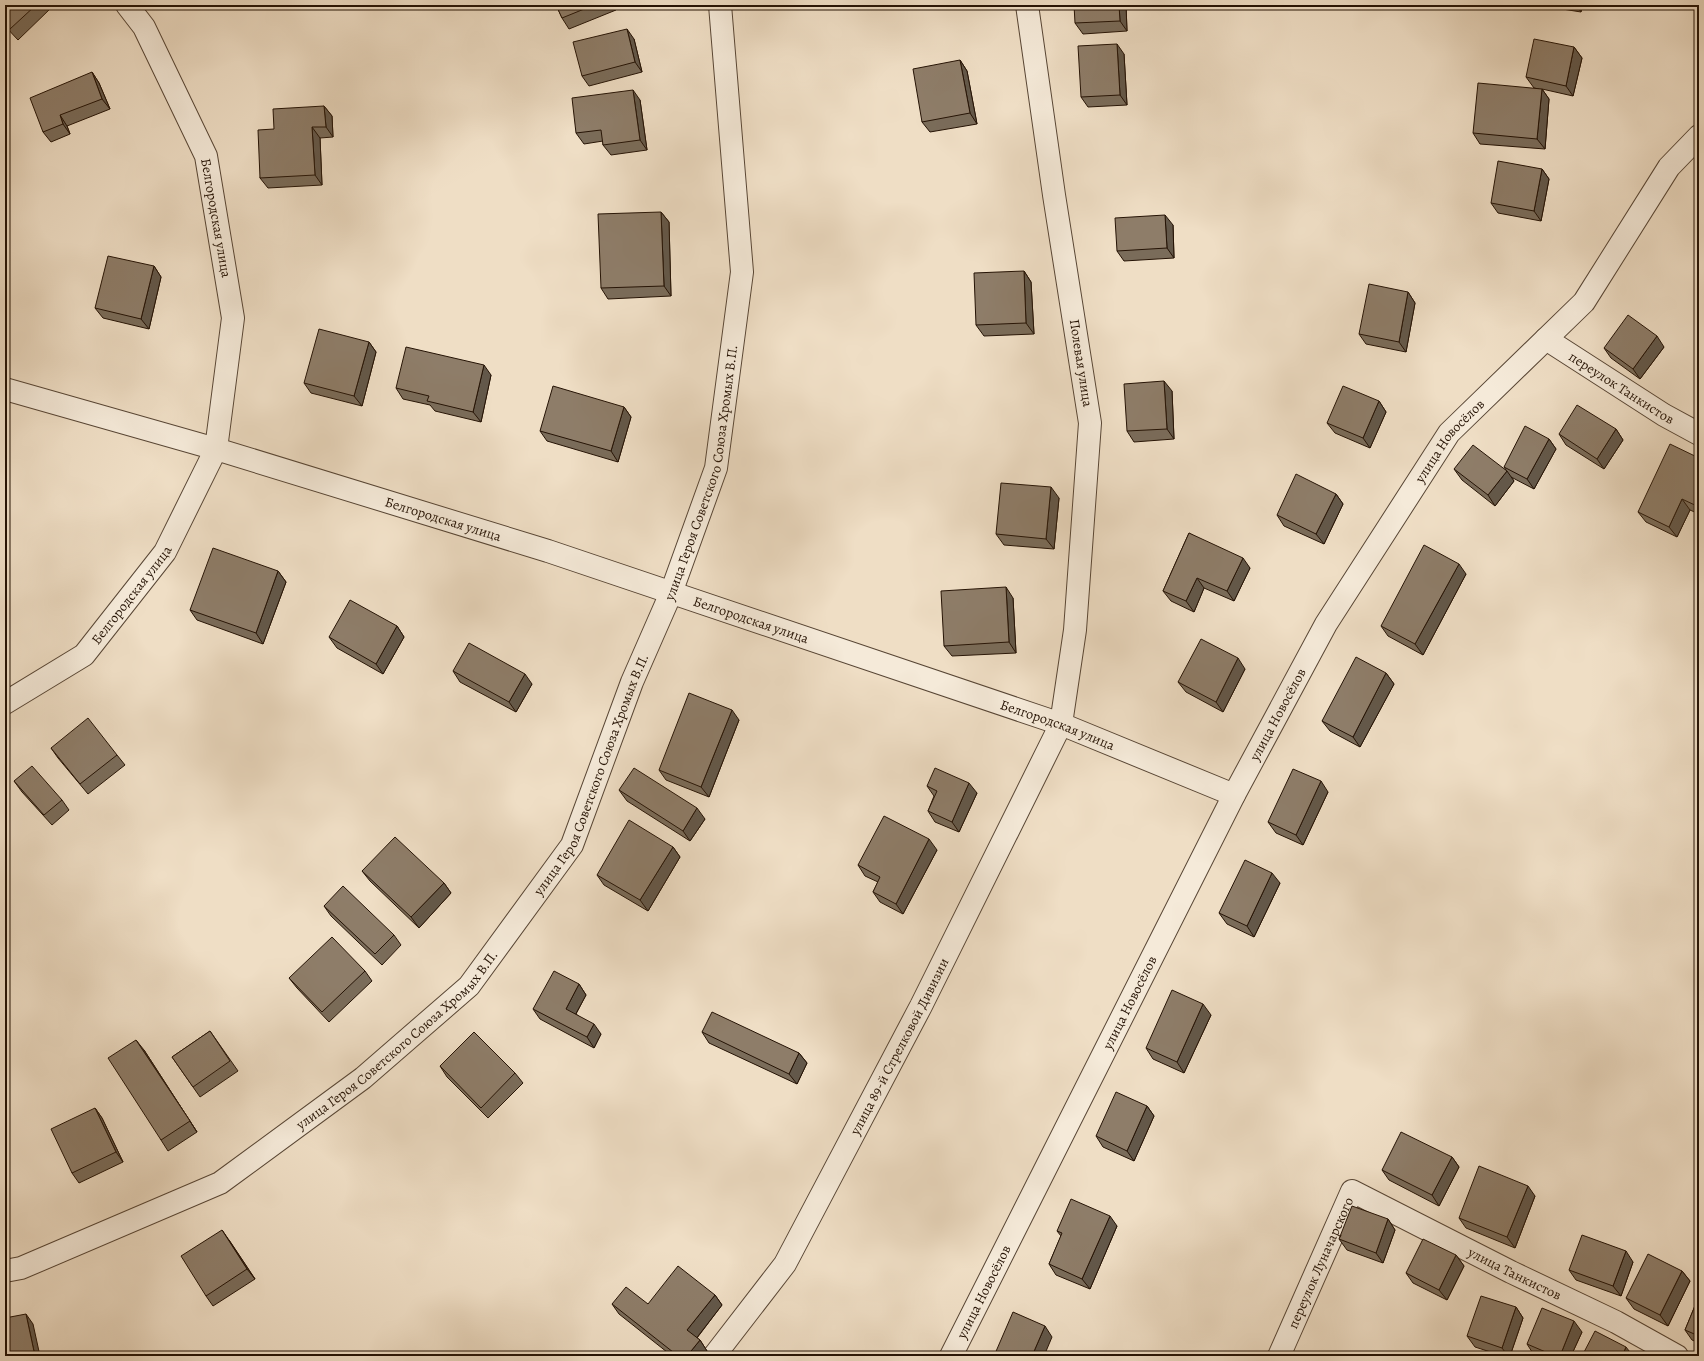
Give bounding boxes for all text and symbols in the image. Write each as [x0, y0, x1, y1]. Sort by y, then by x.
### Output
street label: Белгородская улица [196, 157, 236, 280]
street label: Полевая улица [1065, 318, 1097, 409]
street label: улица Героя Советского Союза Хромых В.П. [659, 344, 742, 604]
street label: переулок Танкистов [1565, 347, 1678, 429]
street label: улица Новосёлов [1410, 394, 1489, 487]
street label: Белгородская улица [383, 492, 504, 546]
street label: Белгородская улица [86, 542, 176, 648]
street label: Белгородская улица [691, 591, 812, 648]
street label: улица Героя Советского Союза Хромых В.П. [528, 650, 653, 900]
street label: улица Новосёлов [1244, 664, 1310, 765]
street label: Белгородская улица [998, 695, 1118, 755]
street label: улица Героя Советского Союза Хромых В.П. [291, 946, 502, 1134]
street label: улица Новосёлов [1097, 952, 1161, 1053]
street label: улица 89-й Стрелковой Дивизии [845, 955, 953, 1139]
street label: переулок Луначарского [1283, 1194, 1358, 1331]
street label: улица Новосёлов [951, 1241, 1015, 1343]
street label: улица Танкистов [1464, 1242, 1565, 1304]

